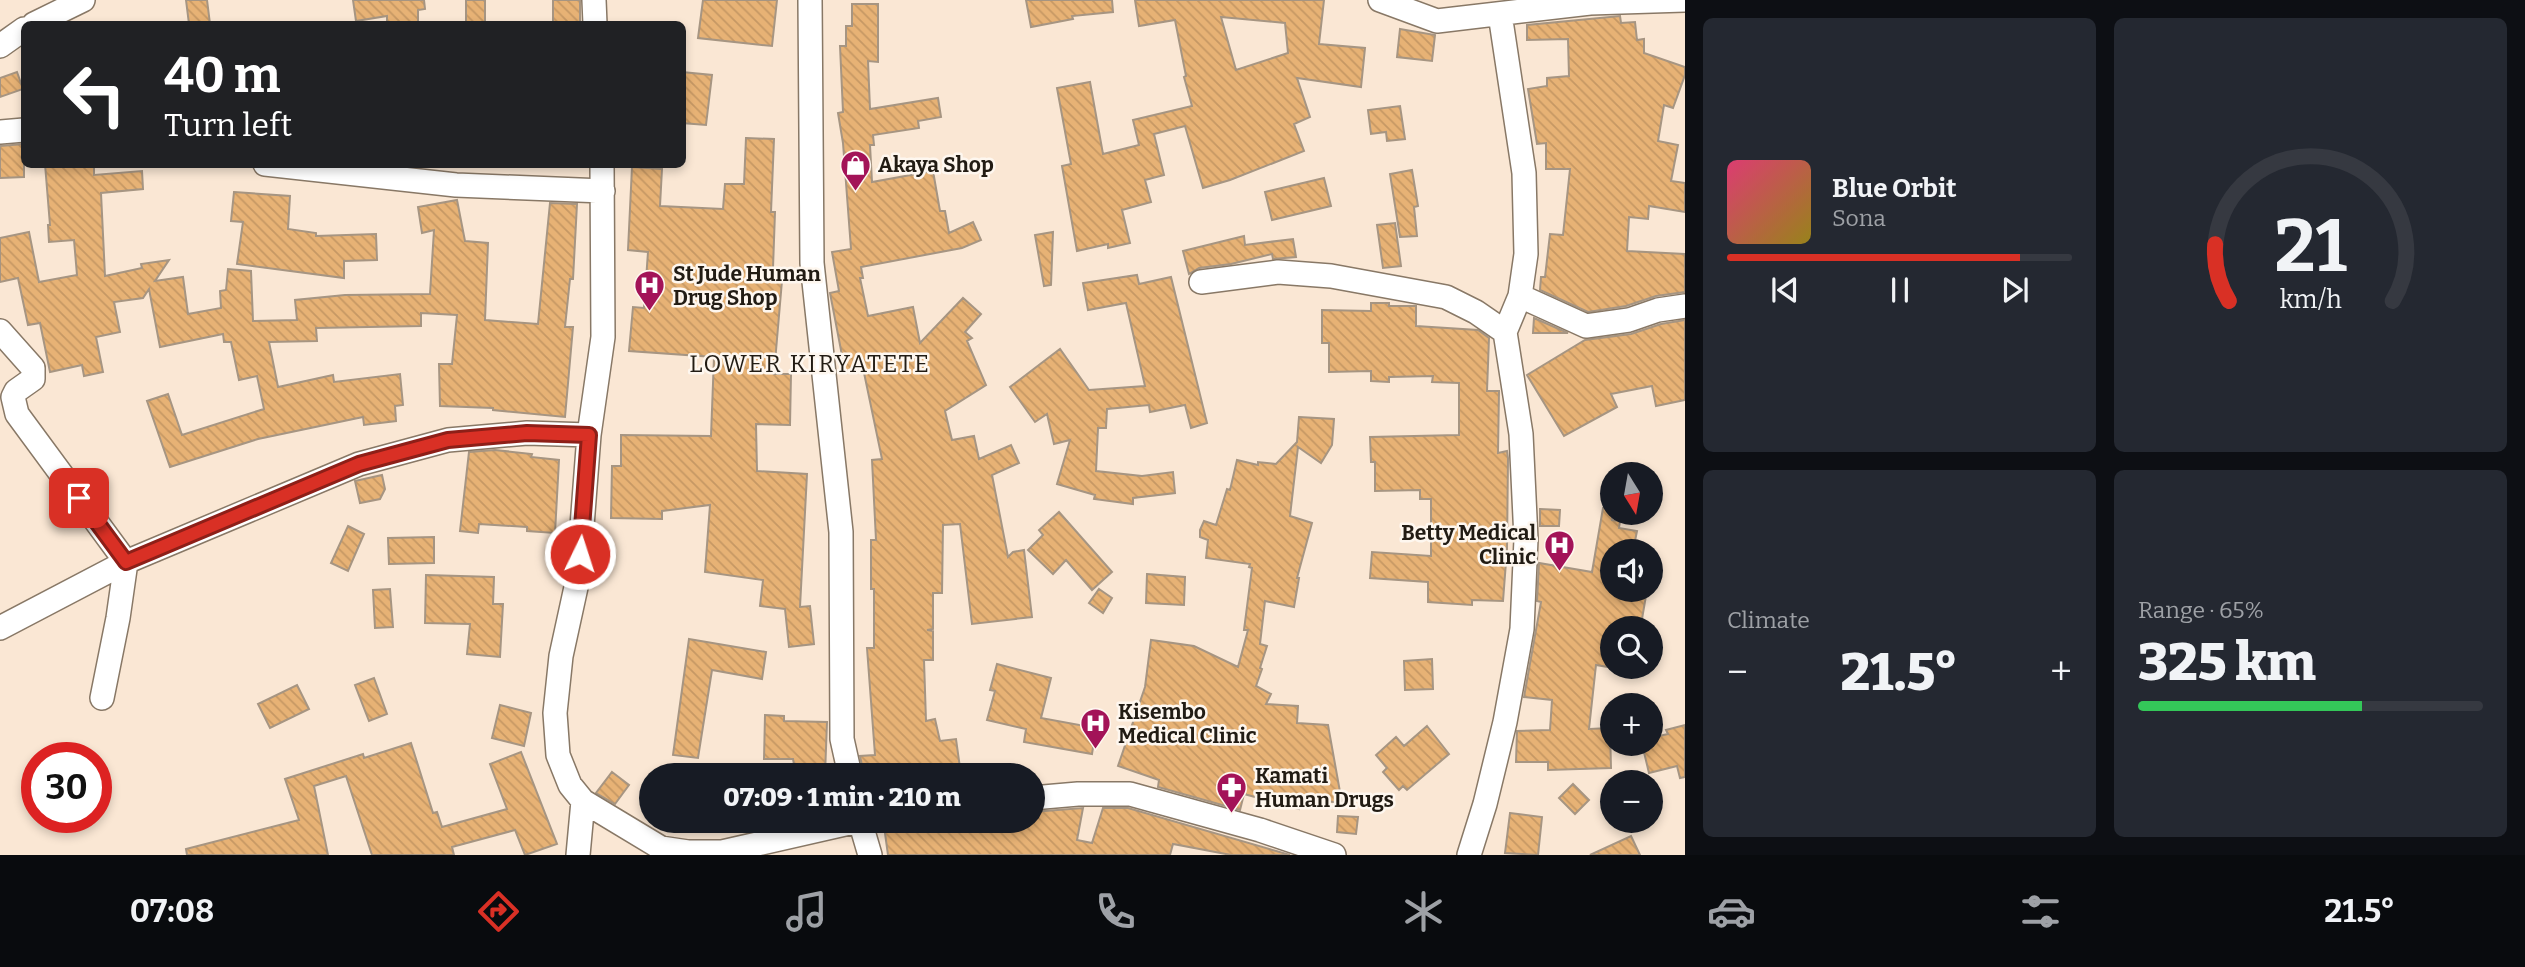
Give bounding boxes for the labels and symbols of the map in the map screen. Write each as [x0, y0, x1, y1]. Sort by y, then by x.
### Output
shop icon: Akaya Shop [838, 148, 872, 192]
place label: Akaya Shop [878, 152, 994, 178]
place label: St Jude Human Drug Shop [673, 261, 821, 311]
hospital icon: St Jude Human Drug Shop [633, 269, 667, 313]
district label: LOWER KIRYATETE [689, 350, 931, 378]
north arrow [1600, 462, 1662, 525]
pin [49, 468, 109, 528]
position arrow [543, 517, 617, 591]
place label: Betty Medical Clinic [1401, 520, 1536, 570]
hospital icon: Betty Medical Clinic [1542, 528, 1576, 572]
place label: Kisembo Medical Clinic [1118, 699, 1257, 749]
hospital icon: Kisembo Medical Clinic [1078, 707, 1112, 751]
speed limit sign: 30 [21, 742, 112, 833]
place label: Kamati Human Drugs [1255, 763, 1394, 813]
pharmacy icon: Kamati Human Drugs [1215, 771, 1249, 815]

